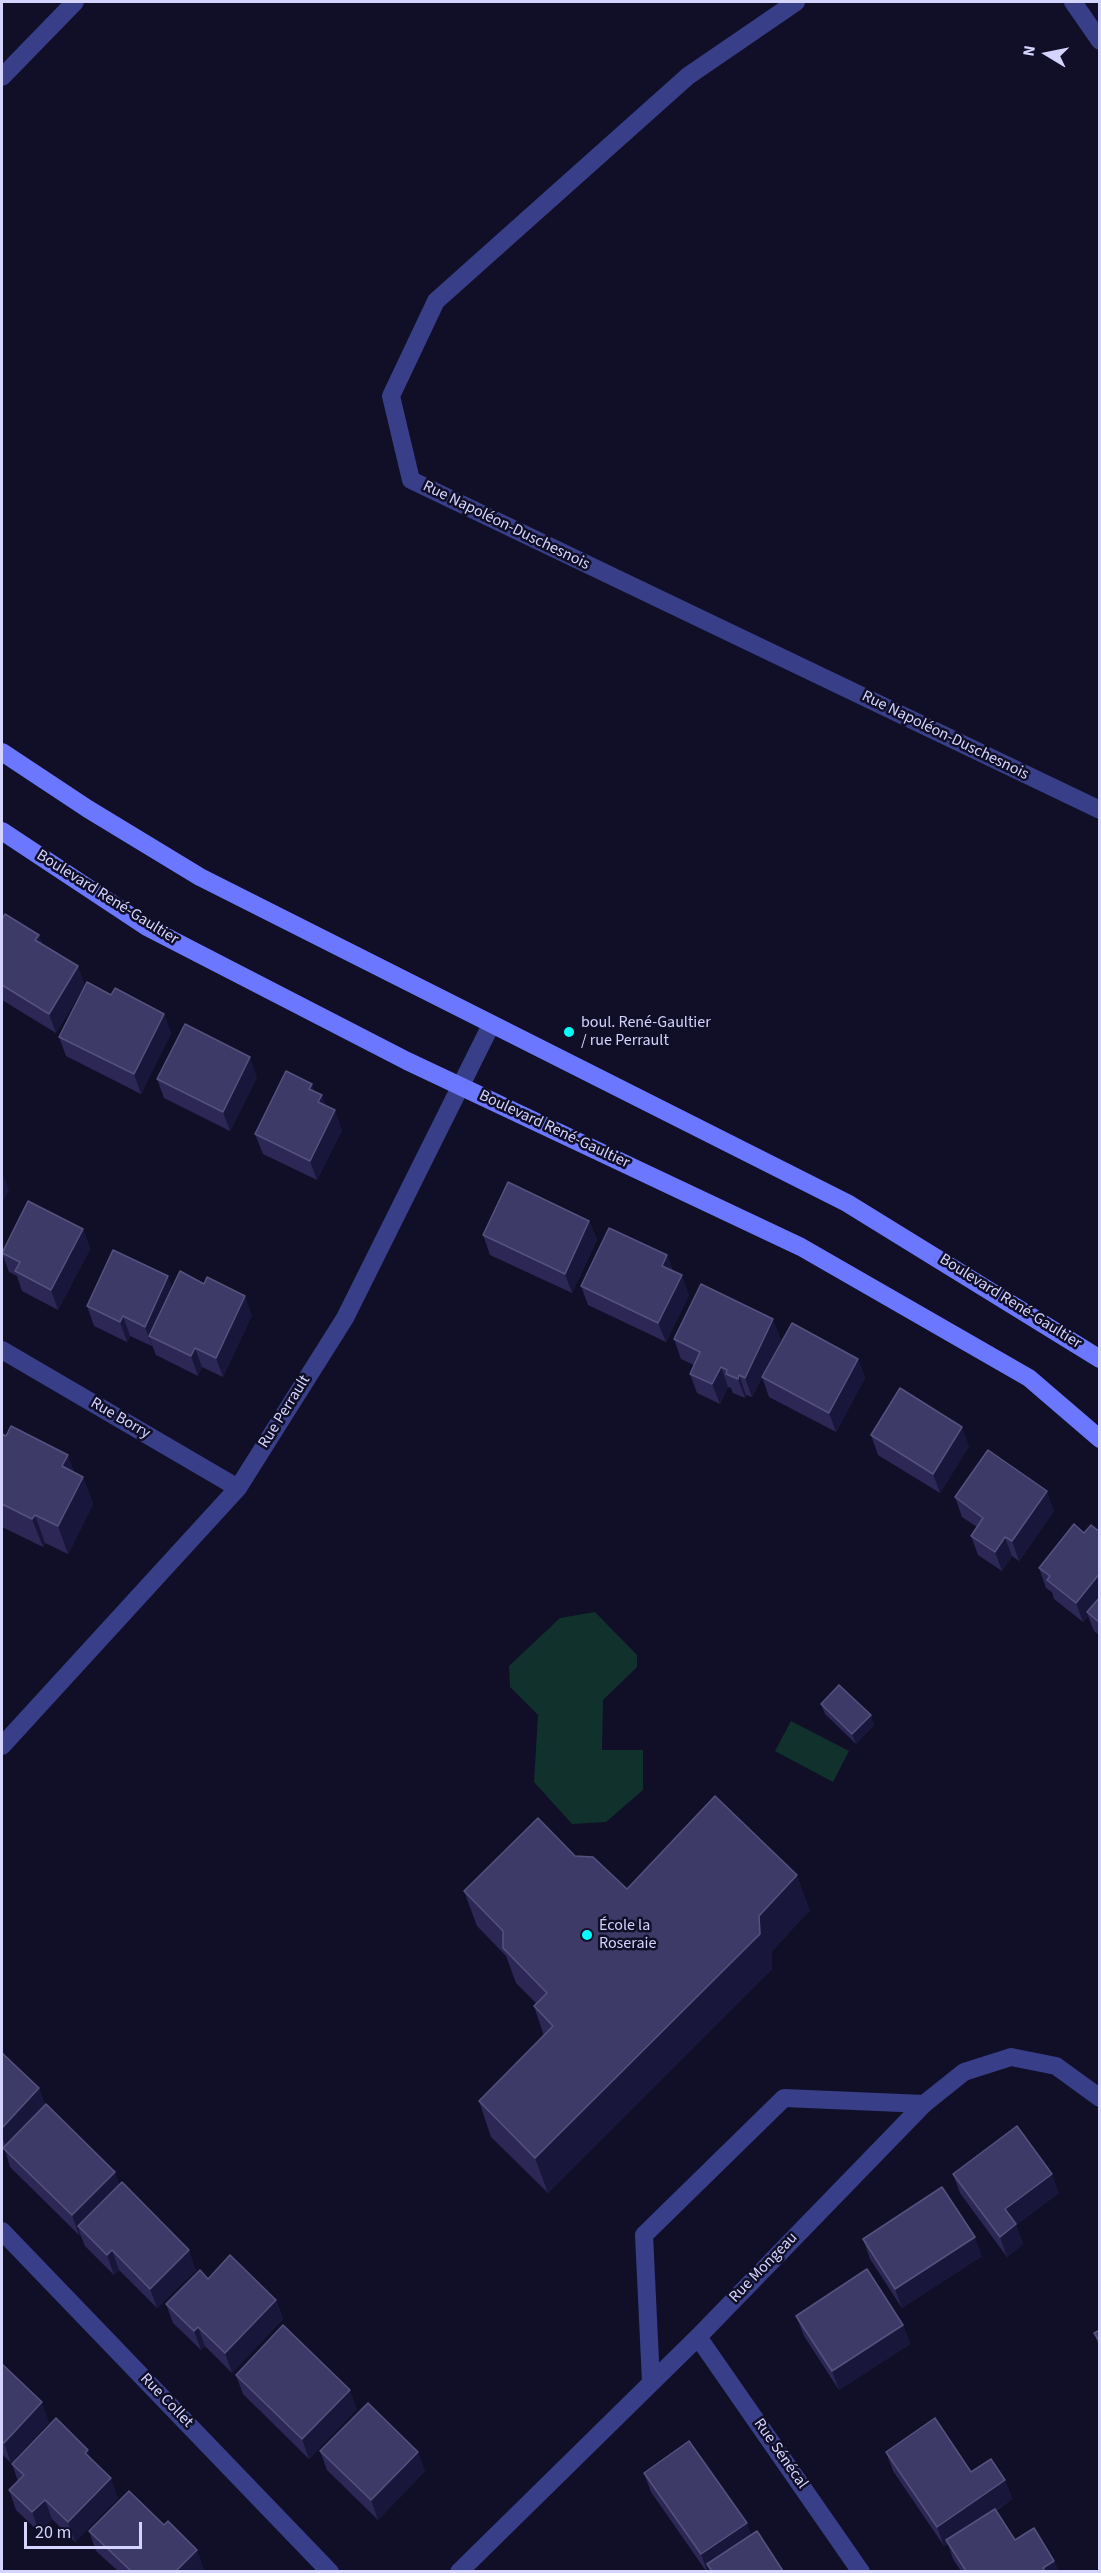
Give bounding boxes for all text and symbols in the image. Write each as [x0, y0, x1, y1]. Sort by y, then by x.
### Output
north arrow [1017, 24, 1077, 84]
text: N [1018, 44, 1041, 58]
street label: Rue Napoléon-Duschesnois [419, 477, 593, 575]
street label: Rue Napoléon-Duschesnois [858, 687, 1032, 785]
street label: Boulevard René-Gaultier [32, 846, 182, 950]
place label: boul. René-Gaultier / rue Perrault [581, 1013, 711, 1051]
marker: boul. René-Gaultier / rue Perrault [562, 1025, 576, 1039]
street label: Boulevard René-Gaultier [476, 1087, 632, 1173]
street label: Boulevard René-Gaultier [935, 1250, 1085, 1354]
street label: Rue Perrault [255, 1372, 315, 1452]
street label: Rue Borry [87, 1394, 153, 1444]
place label: École la Roseraie [599, 1916, 656, 1954]
marker: École la Roseraie [580, 1928, 594, 1942]
street label: Rue Mongeau [726, 2229, 802, 2307]
street label: Rue Collet [135, 2370, 197, 2432]
street label: Rue Sénécal [749, 2415, 811, 2493]
scale bar [27, 2510, 146, 2548]
text: 20 m [35, 2520, 71, 2545]

